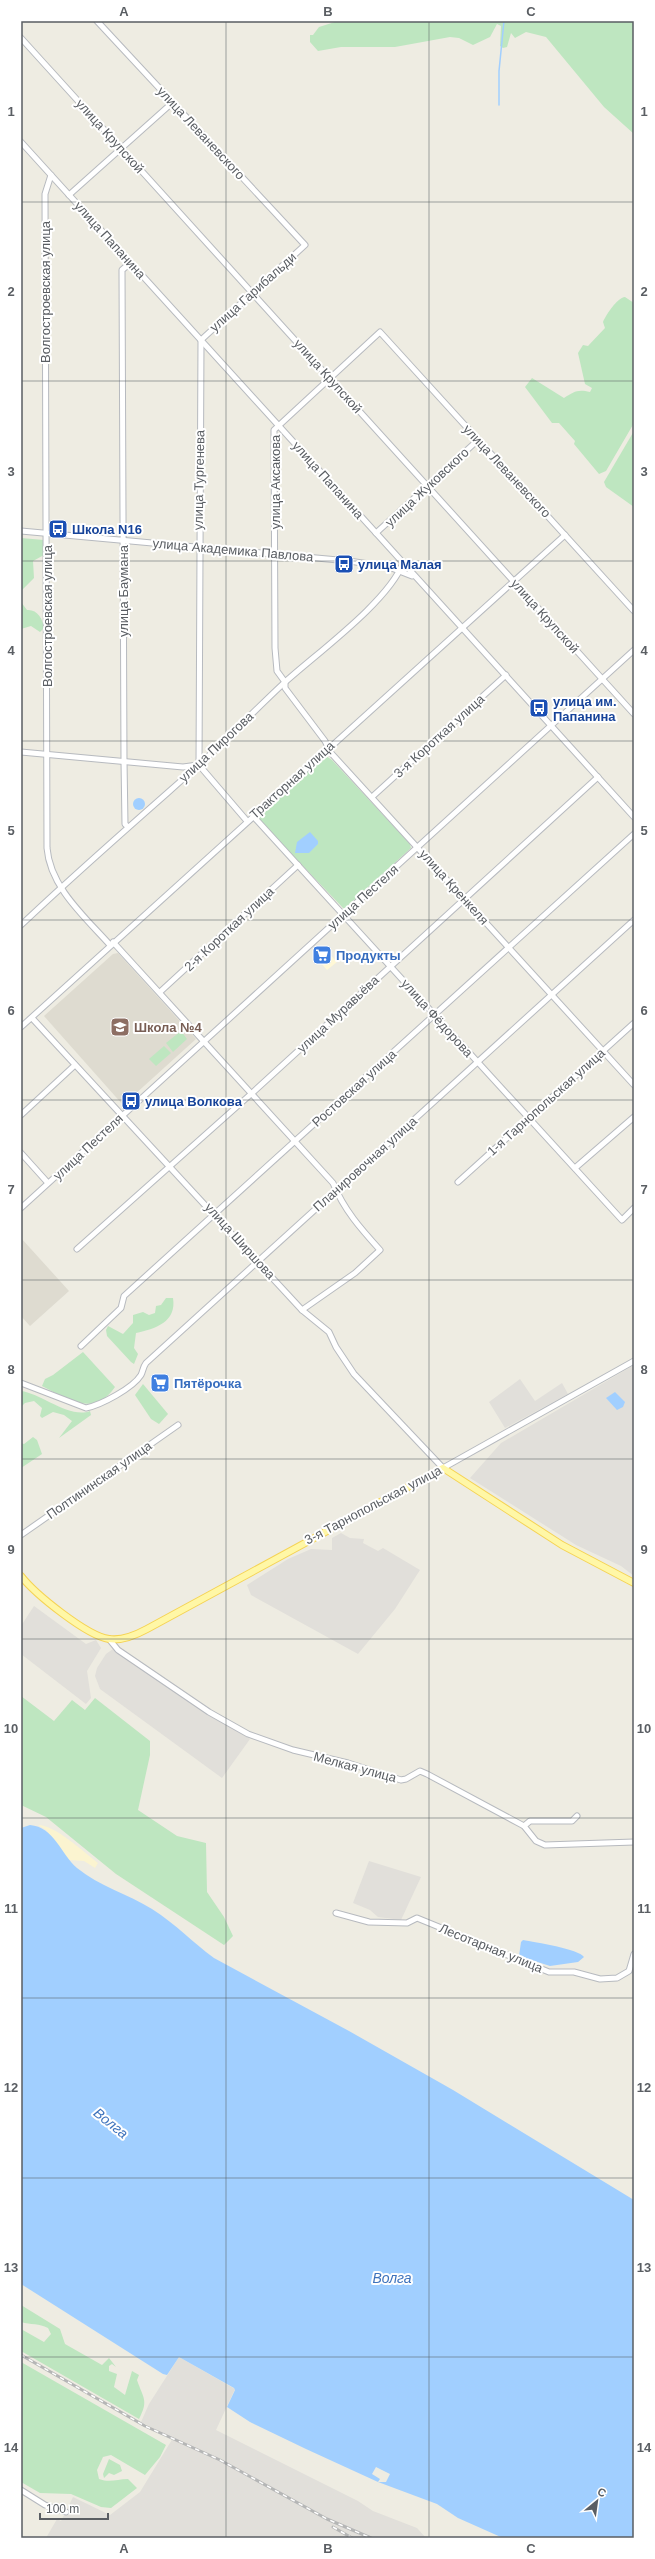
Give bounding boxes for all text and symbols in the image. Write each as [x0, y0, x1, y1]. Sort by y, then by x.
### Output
text: A [119, 4, 129, 19]
text: B [323, 4, 333, 19]
text: C [526, 4, 536, 19]
street label: улица Леваневского [154, 83, 248, 183]
street label: улица Крупской [73, 96, 147, 176]
text: 1 [7, 104, 15, 119]
text: 1 [640, 104, 648, 119]
street label: улица Папанина [71, 198, 149, 282]
street label: Волгостроевская улица [38, 220, 53, 363]
street label: улица Гарибальди [207, 249, 299, 335]
text: 2 [7, 284, 15, 299]
text: 2 [640, 284, 648, 299]
street label: улица Крупской [291, 336, 365, 416]
street label: улица Леваневского [460, 421, 554, 521]
street label: улица Тургенева [191, 429, 207, 530]
street label: улица Аксакова [268, 434, 283, 529]
street label: улица Папанина [289, 438, 367, 522]
street label: улица Жуковского [382, 444, 472, 530]
text: 3 [7, 464, 15, 479]
text: 3 [640, 464, 648, 479]
bus stop icon: Школа N16 [47, 518, 69, 540]
place label: Школа N16 [72, 522, 142, 537]
street label: улица Академика Павлова [152, 536, 315, 565]
street label: Волгостроевская улица [40, 544, 55, 687]
street label: улица Баумана [116, 544, 131, 637]
bus stop icon: улица Малая [333, 553, 355, 575]
place label: улица Малая [358, 557, 442, 572]
street label: улица Крупской [508, 576, 582, 656]
text: 4 [7, 643, 15, 658]
text: 4 [640, 643, 648, 658]
street label: 3-я Короткая улица [391, 691, 488, 781]
place label: улица им. Папанина [553, 694, 617, 724]
bus stop icon: улица им. Папанина [528, 697, 550, 719]
street label: улица Пирогова [176, 708, 257, 785]
street label: Тракторная улица [247, 738, 338, 822]
text: 5 [7, 823, 15, 838]
text: 5 [640, 823, 648, 838]
street label: улица Кренкеля [416, 846, 492, 928]
street label: улица Пестеля [325, 861, 401, 933]
street label: 2-я Короткая улица [181, 883, 277, 974]
supermarket icon: Продукты [311, 944, 333, 966]
place label: Продукты [336, 948, 401, 963]
street label: улица Муравьёва [294, 972, 382, 1056]
street label: улица Фёдорова [398, 976, 476, 1061]
text: 6 [7, 1003, 15, 1018]
text: 6 [640, 1003, 648, 1018]
school or university icon: Школа №4 [109, 1016, 131, 1038]
place label: Школа №4 [134, 1020, 203, 1035]
street label: 1-я Тарнопольская улица [484, 1045, 608, 1159]
street label: Ростовская улица [309, 1046, 400, 1130]
bus stop icon: улица Волкова [120, 1090, 142, 1112]
place label: улица Волкова [145, 1094, 243, 1109]
street label: улица Пестеля [50, 1111, 126, 1183]
street label: Планировочная улица [310, 1113, 421, 1215]
text: 7 [7, 1182, 15, 1197]
text: 7 [640, 1182, 648, 1197]
street label: улица Ширшова [202, 1200, 279, 1283]
text: 8 [7, 1362, 15, 1377]
text: 8 [640, 1362, 648, 1377]
supermarket icon: Пятёрочка [149, 1372, 171, 1394]
place label: Пятёрочка [174, 1376, 242, 1391]
street label: Полтининская улица [44, 1438, 155, 1522]
street label: 3-я Тарнопольская улица [302, 1462, 445, 1548]
text: 9 [7, 1542, 15, 1557]
text: 9 [640, 1542, 648, 1557]
text: 10 [4, 1721, 18, 1736]
text: 10 [637, 1721, 651, 1736]
street label: Мелкая улица [312, 1749, 399, 1785]
text: 11 [4, 1901, 18, 1916]
text: 11 [637, 1901, 651, 1916]
street label: Лесотарная улица [437, 1920, 546, 1976]
text: 12 [4, 2080, 18, 2095]
text: 12 [637, 2080, 651, 2095]
water label: Волга [91, 2104, 131, 2142]
text: 13 [4, 2260, 18, 2275]
text: 13 [637, 2260, 651, 2275]
water label: Волга [372, 2270, 412, 2286]
text: 14 [4, 2440, 19, 2455]
text: 14 [637, 2440, 652, 2455]
north arrow [577, 2481, 617, 2521]
text: С [595, 2485, 608, 2499]
scale bar [40, 2495, 108, 2521]
text: 100 m [46, 2502, 79, 2516]
text: A [119, 2541, 129, 2556]
text: B [323, 2541, 333, 2556]
text: C [526, 2541, 536, 2556]

